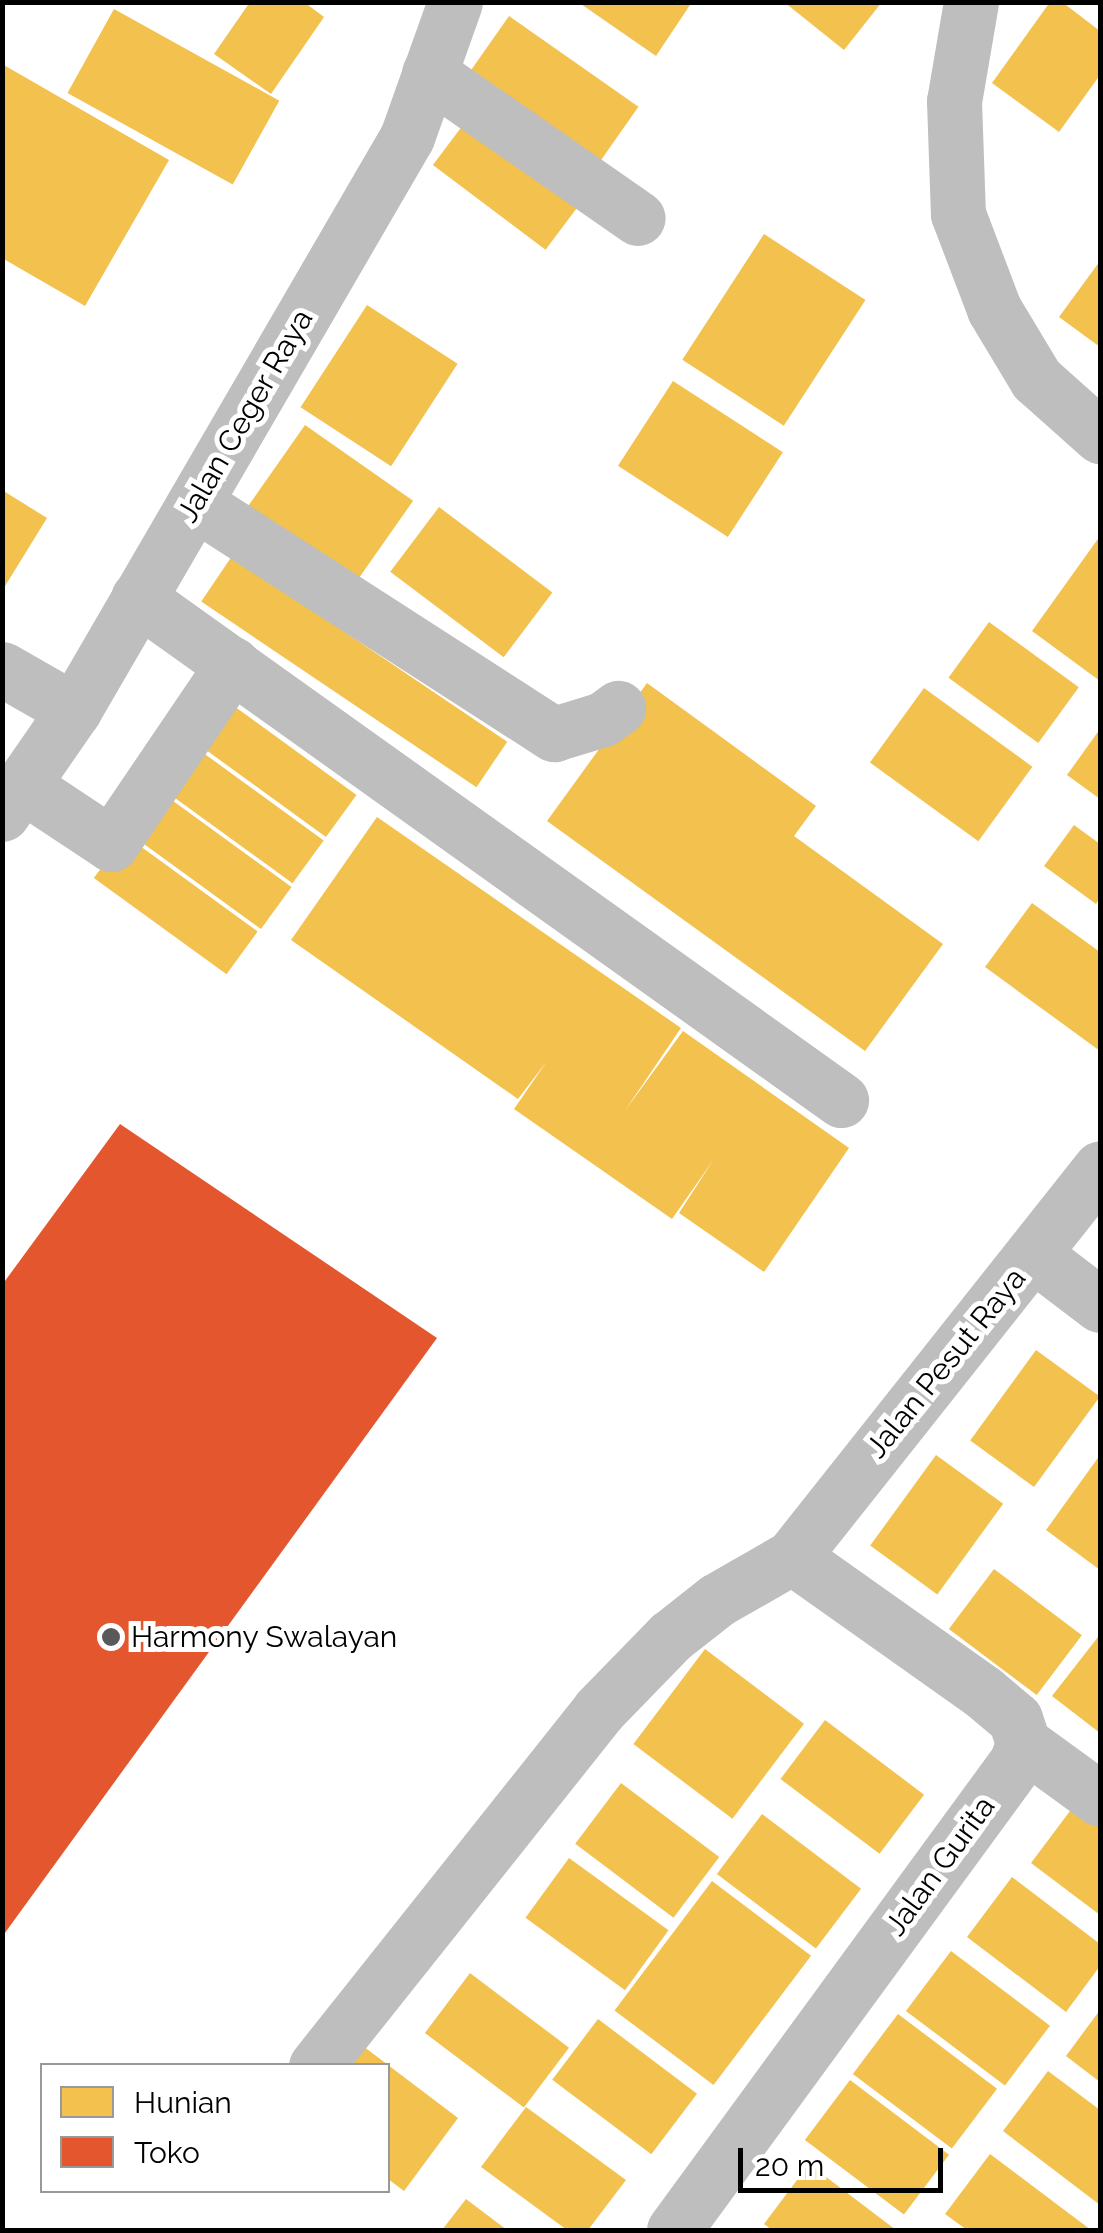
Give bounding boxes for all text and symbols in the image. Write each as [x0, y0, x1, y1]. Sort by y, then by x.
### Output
street label: Jalan Ceger Raya [169, 303, 321, 529]
street label: Jalan Pesut Raya [859, 1261, 1033, 1465]
place label: Harmony Swalayan [131, 1619, 398, 1655]
marker: Harmony Swalayan [100, 1626, 122, 1648]
street label: Jalan Gurita [878, 1790, 1002, 1942]
legend [40, 2063, 390, 2193]
text: Hunian [134, 2085, 232, 2120]
scale bar [743, 2128, 948, 2190]
text: Toko [134, 2135, 200, 2170]
text: 20 m [755, 2148, 824, 2183]

